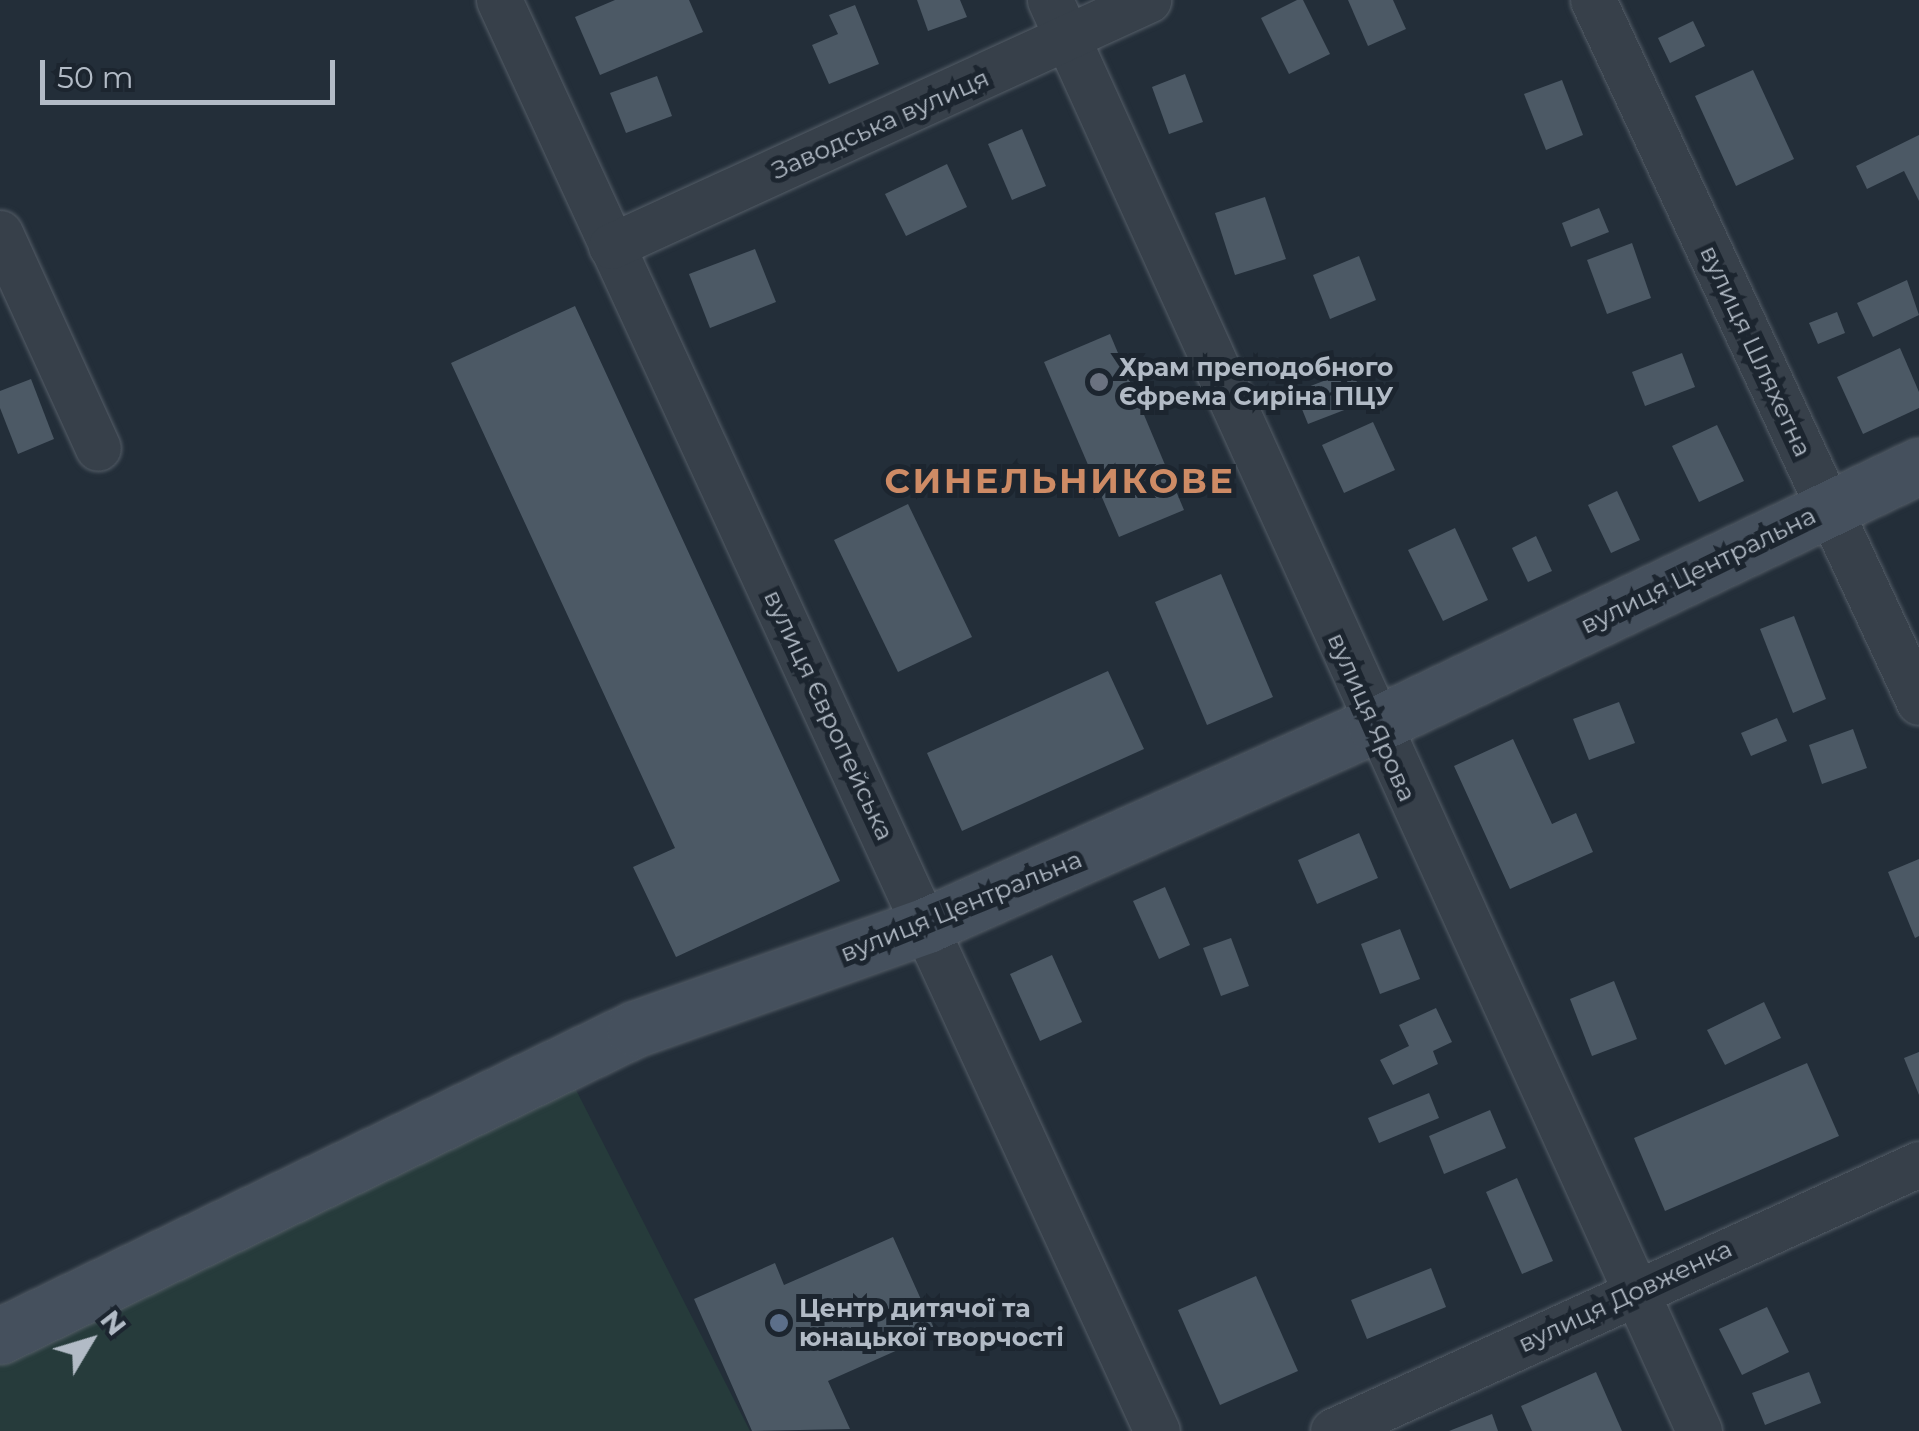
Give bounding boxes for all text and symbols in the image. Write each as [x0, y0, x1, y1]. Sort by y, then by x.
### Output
scale bar [45, 40, 340, 102]
text: 50 m [57, 59, 134, 96]
street label: Заводська вулиця [767, 63, 993, 185]
street label: вулиця Шляхетна [1694, 241, 1818, 461]
place label: Храм преподобного Єфрема Сиріна ПЦУ [1119, 353, 1393, 412]
marker: Храм преподобного Єфрема Сиріна ПЦУ [1088, 371, 1110, 393]
district label: СИНЕЛЬНИКОВЕ [885, 460, 1235, 502]
street label: вулиця Центральна [1576, 500, 1820, 640]
street label: вулиця Європейська [758, 585, 900, 845]
street label: вулиця Ярова [1321, 628, 1423, 806]
street label: вулиця Центральна [836, 844, 1086, 968]
street label: вулиця Довженка [1513, 1233, 1737, 1359]
north arrow [40, 1291, 140, 1391]
place label: Центр дитячої та юнацької творчості [799, 1294, 1064, 1353]
text: N [93, 1303, 134, 1342]
marker: Центр дитячої та юнацької творчості [768, 1312, 790, 1334]

